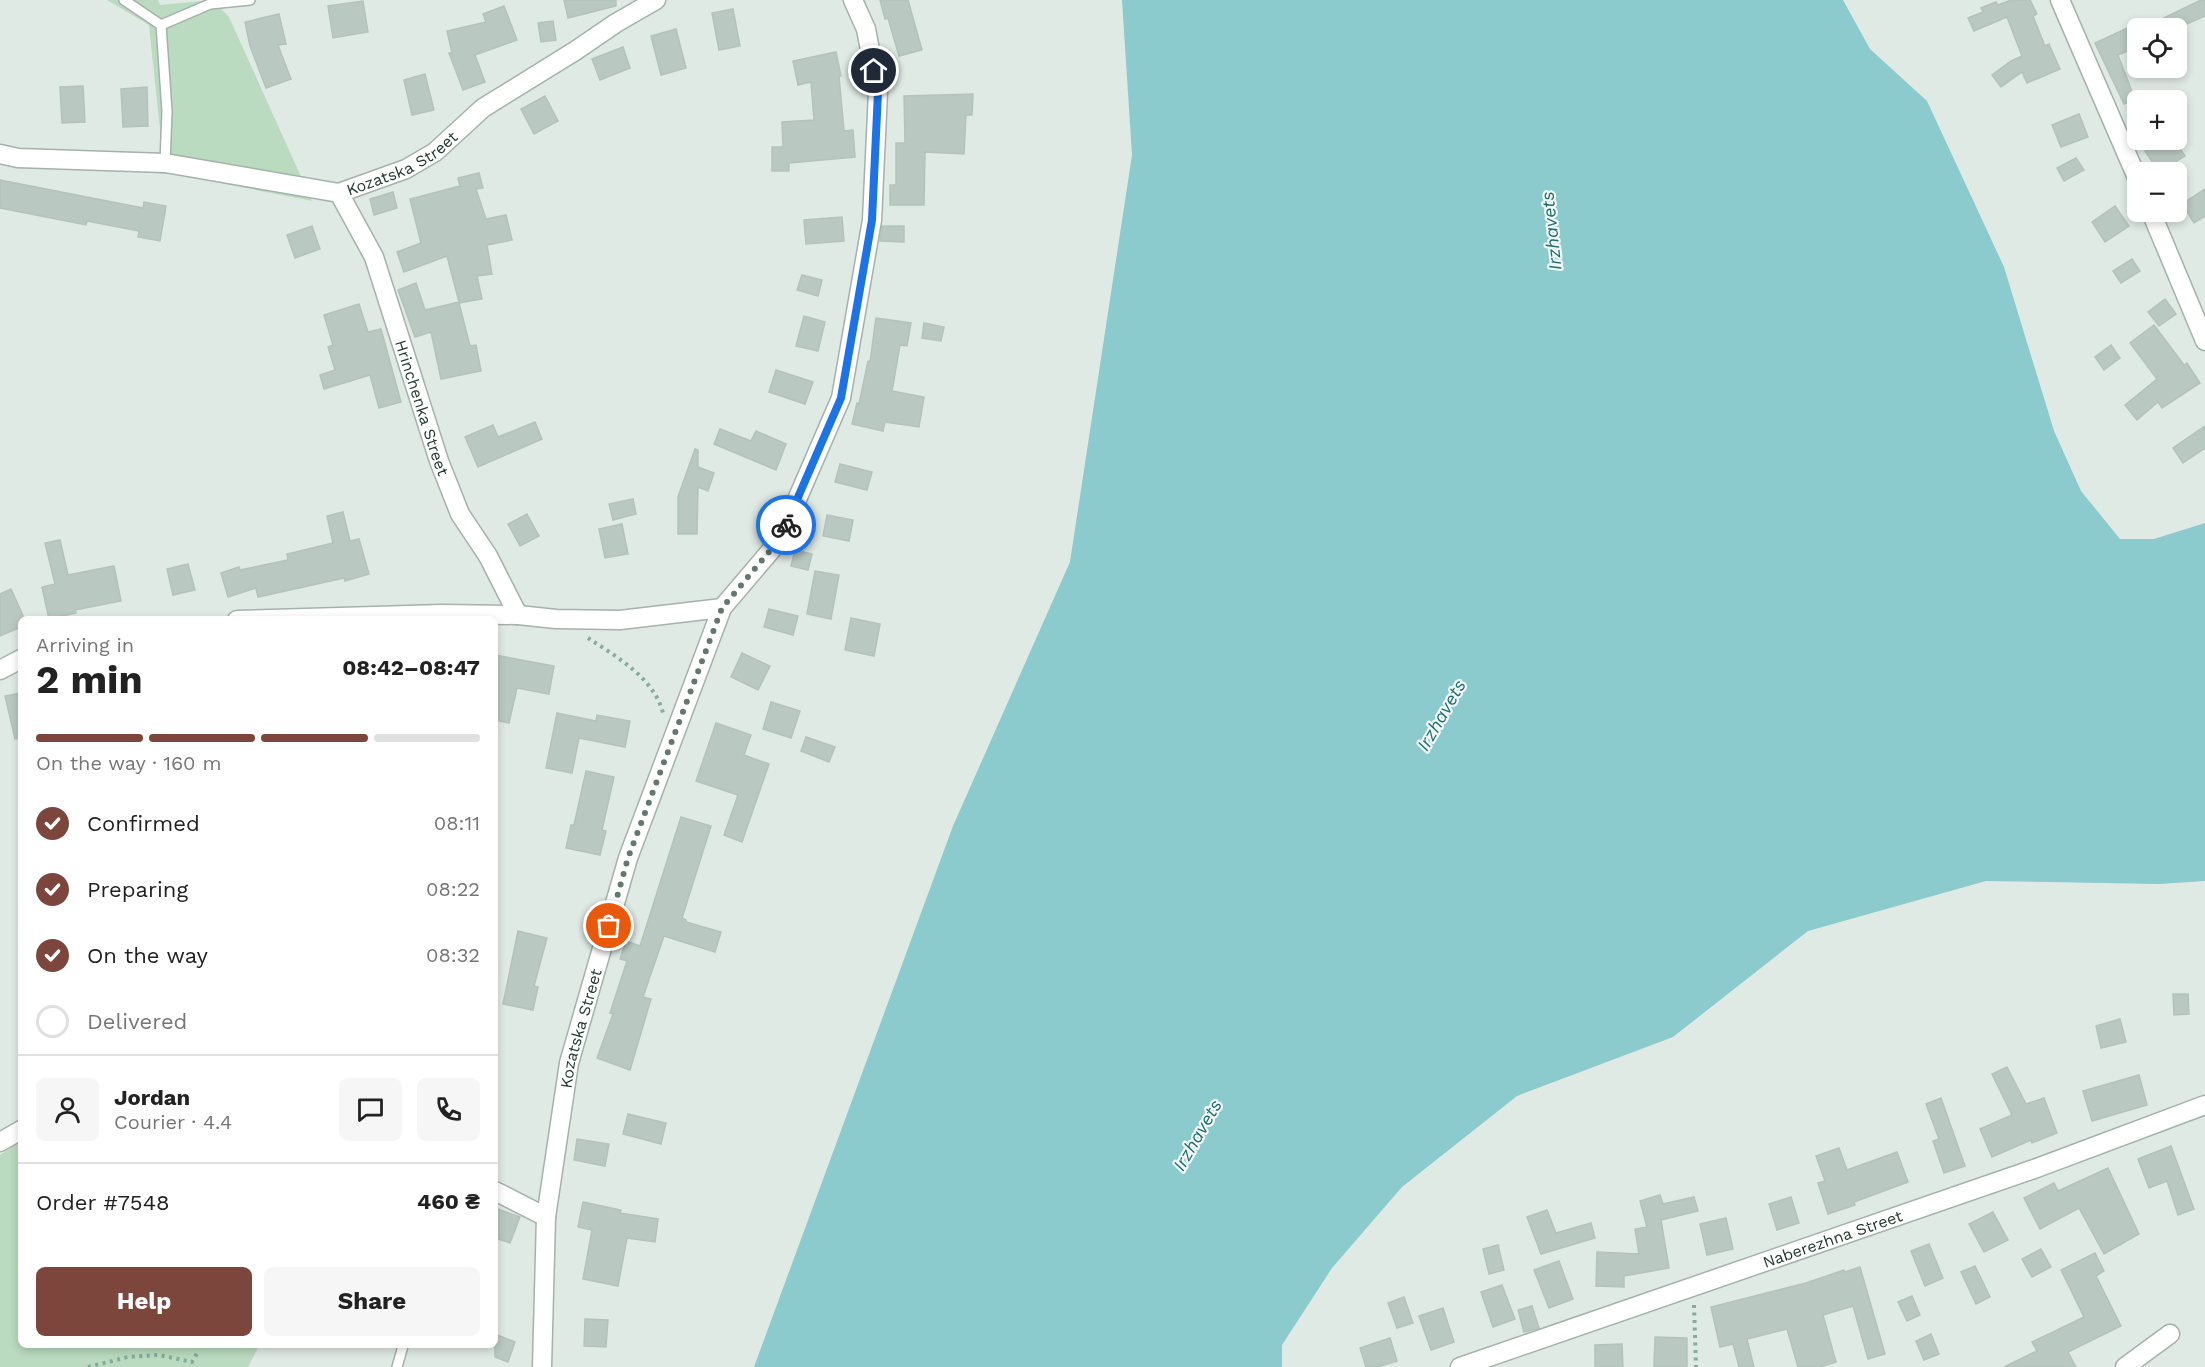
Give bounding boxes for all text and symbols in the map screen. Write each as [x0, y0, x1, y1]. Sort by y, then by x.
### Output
map controls [2127, 18, 2187, 222]
button: locate [2127, 18, 2187, 78]
pin [848, 45, 899, 96]
icon: home [857, 54, 890, 87]
button: + [2127, 90, 2187, 150]
street label: Kozatska Street [344, 127, 461, 199]
button: − [2127, 162, 2187, 222]
water label: Irzhavets [1536, 191, 1566, 271]
street label: Hrinchenka Street [391, 337, 453, 479]
courier [756, 495, 816, 555]
icon: bike [770, 509, 803, 542]
text: Arriving in [36, 633, 134, 657]
text: 08:42–08:47 [342, 655, 480, 680]
text: 2 min [36, 657, 143, 702]
water label: Irzhavets [1412, 676, 1470, 754]
text: On the way · 160 m [36, 751, 221, 775]
icon: check [36, 807, 69, 840]
text: Confirmed [87, 811, 200, 836]
text: 08:11 [434, 811, 480, 835]
icon: check [36, 873, 69, 906]
text: Preparing [87, 877, 188, 902]
text: 08:22 [426, 877, 480, 901]
pin [583, 900, 634, 951]
icon: bag [592, 909, 625, 942]
icon: check [36, 939, 69, 972]
text: On the way [87, 943, 208, 968]
text: 08:32 [426, 943, 480, 967]
street label: Kozatska Street [556, 966, 605, 1089]
text: Delivered [87, 1009, 187, 1034]
button: person [36, 1078, 99, 1141]
button: chat [339, 1078, 402, 1141]
button: phone [417, 1078, 480, 1141]
text: Jordan [114, 1085, 190, 1110]
water label: Irzhavets [1168, 1096, 1226, 1174]
text: Courier · 4.4 [114, 1110, 232, 1134]
text: 460 ₴ [417, 1189, 480, 1214]
text: Order #7548 [36, 1190, 170, 1215]
street label: Naberezhna Street [1760, 1206, 1905, 1271]
button: Help [36, 1267, 252, 1336]
button: Share [264, 1267, 480, 1336]

